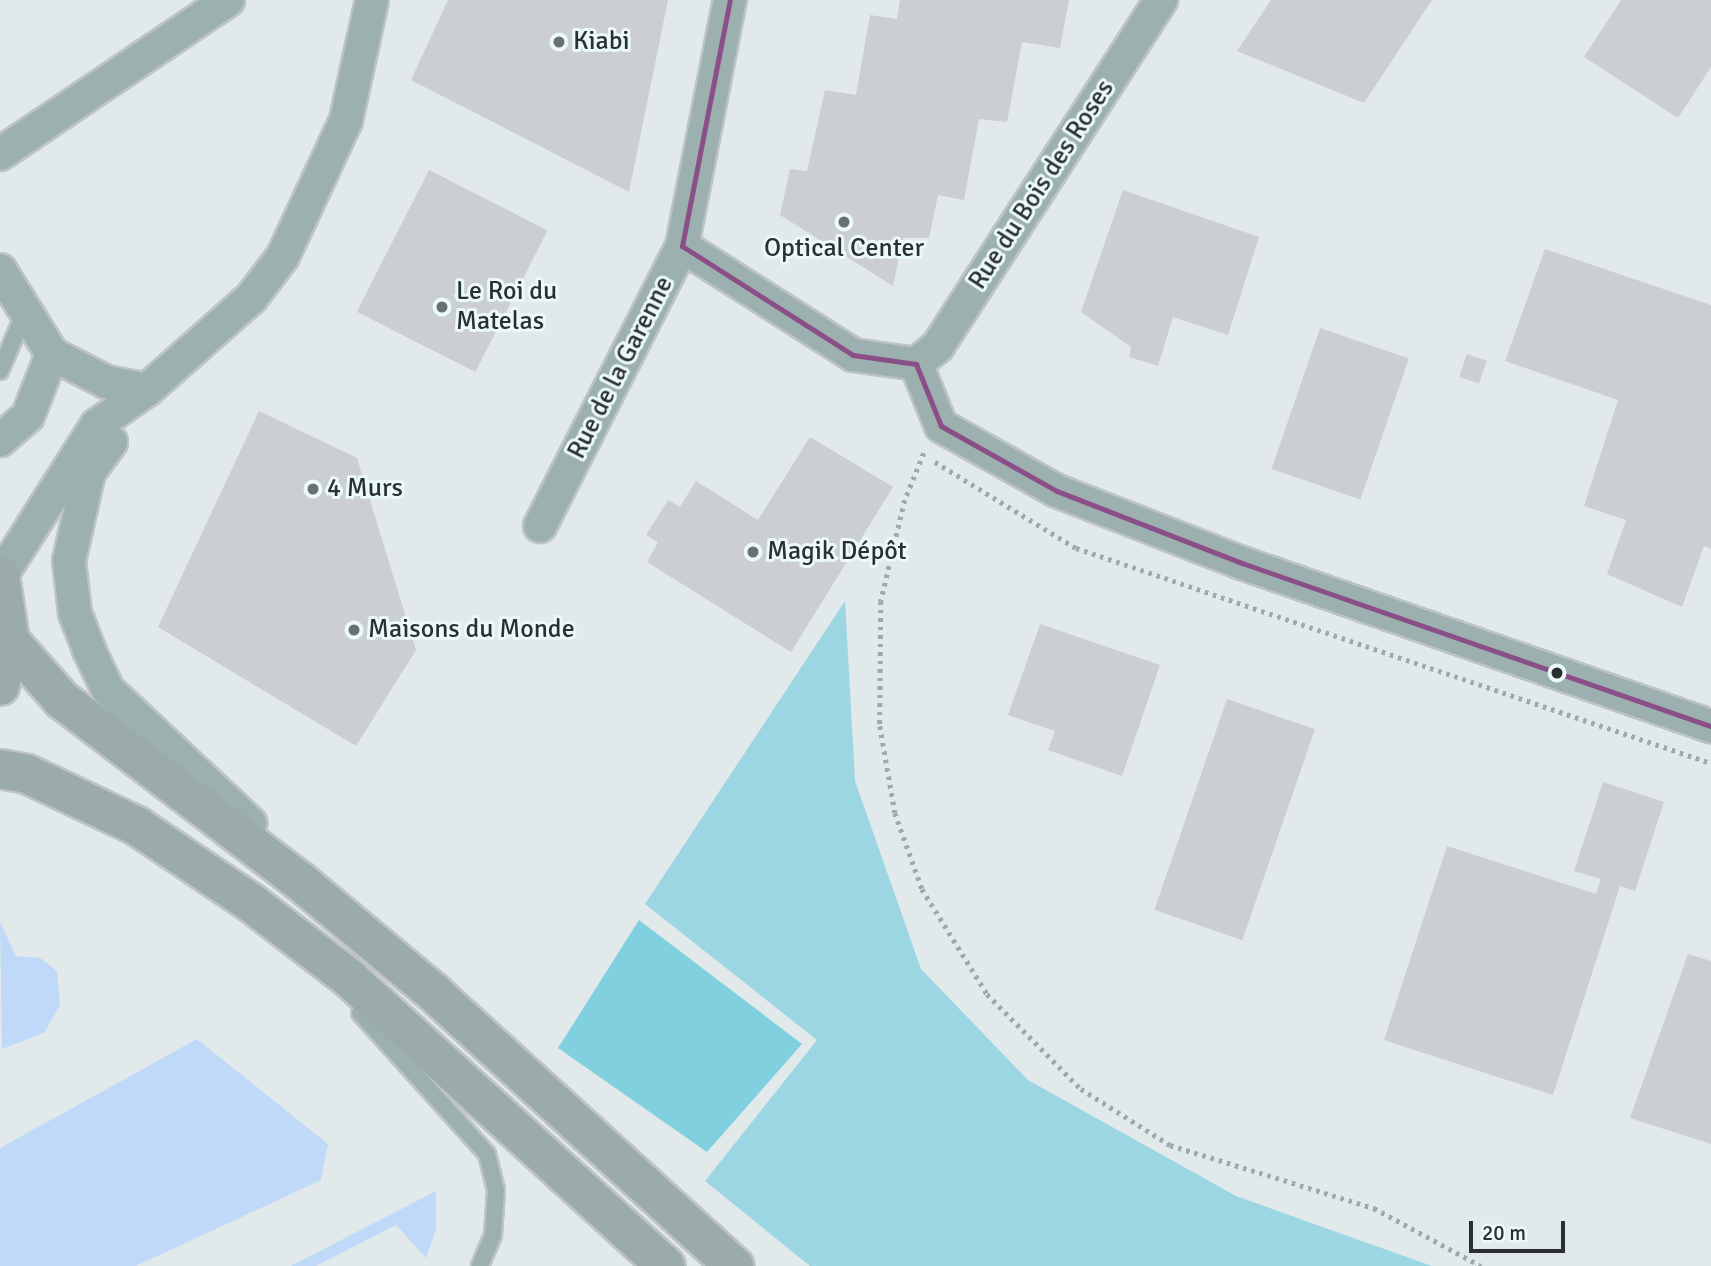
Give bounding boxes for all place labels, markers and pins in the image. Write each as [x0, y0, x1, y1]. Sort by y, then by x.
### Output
place label: Kiabi [573, 26, 629, 58]
marker: Kiabi [551, 34, 567, 50]
marker: Optical Center [836, 214, 852, 230]
place label: Optical Center [764, 233, 924, 265]
place label: Le Roi du Matelas [456, 276, 557, 338]
marker: Le Roi du Matelas [434, 299, 450, 315]
place label: 4 Murs [327, 473, 403, 505]
marker: 4 Murs [305, 481, 321, 497]
place label: Magik Dépôt [767, 536, 907, 568]
marker: Magik Dépôt [745, 544, 761, 560]
place label: Maisons du Monde [368, 614, 575, 646]
marker: Maisons du Monde [346, 622, 362, 638]
unlabelled marker [1550, 666, 1564, 680]

